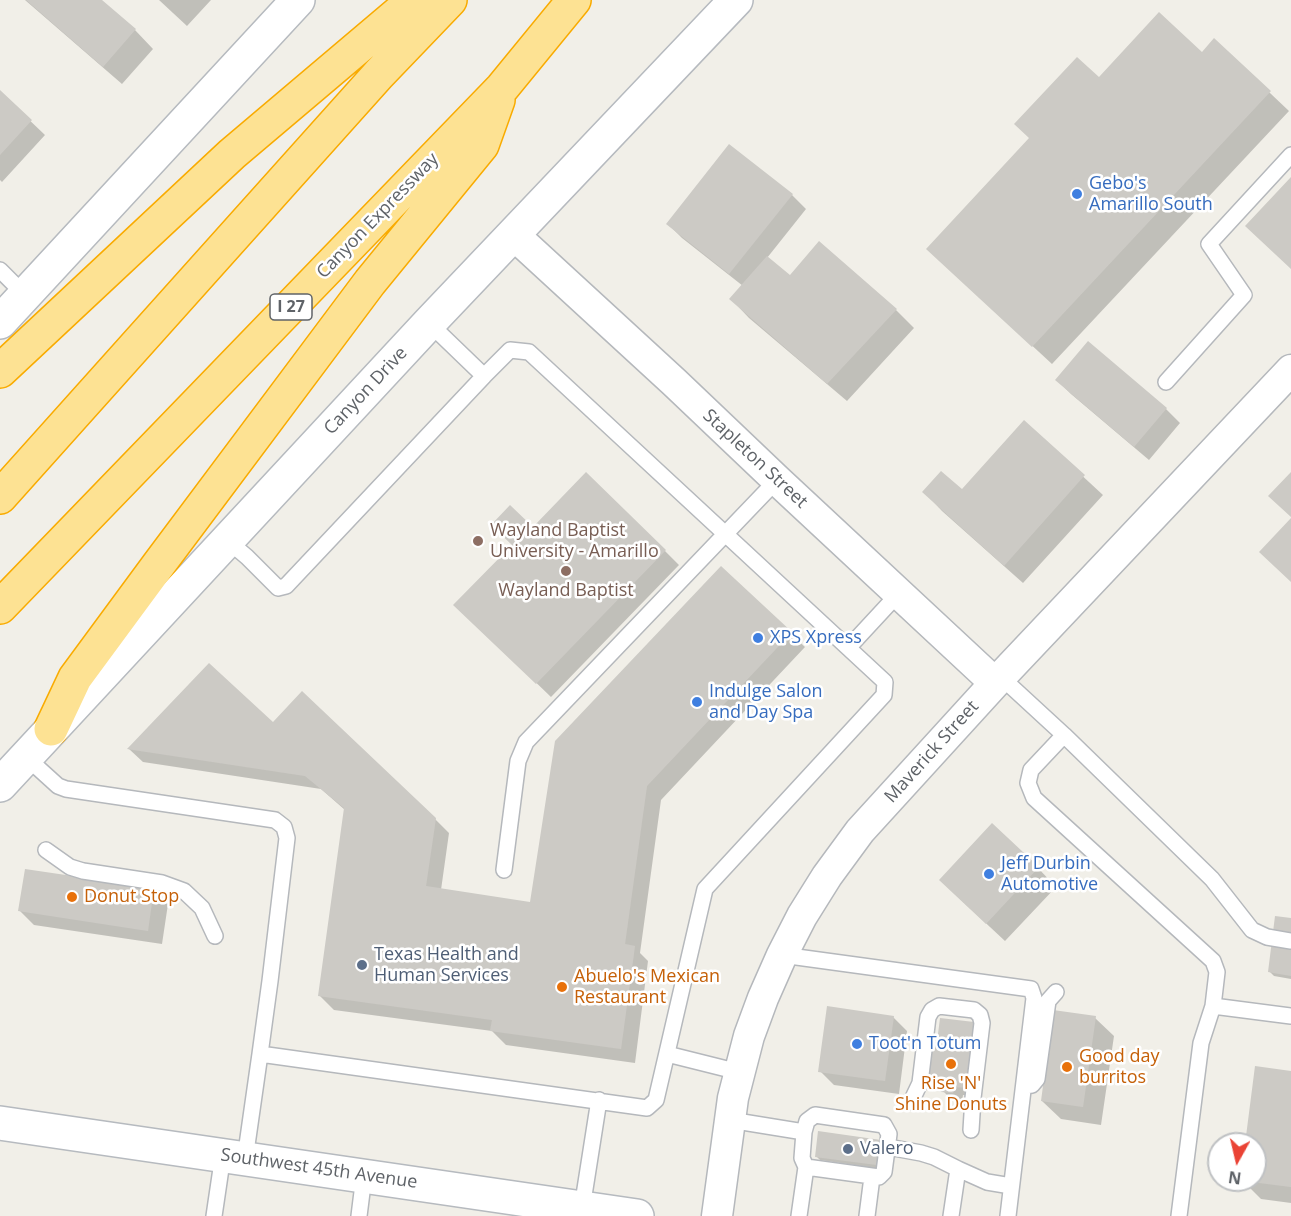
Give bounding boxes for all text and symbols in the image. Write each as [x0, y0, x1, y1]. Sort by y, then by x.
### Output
street label: Canyon Expressway [313, 149, 443, 283]
place label: Gebo's Amarillo South [1089, 173, 1213, 216]
marker: Gebo's Amarillo South [1070, 187, 1084, 201]
road number: I 27 [270, 294, 312, 320]
street label: Canyon Drive [320, 343, 412, 439]
street label: Stapleton Street [698, 405, 812, 513]
place label: Wayland Baptist University - Amarillo [490, 520, 659, 562]
marker: Wayland Baptist University - Amarillo [471, 534, 485, 548]
marker: Wayland Baptist [559, 564, 573, 578]
place label: Wayland Baptist [498, 580, 634, 602]
place label: XPS Xpress [770, 627, 862, 649]
marker: XPS Xpress [751, 631, 765, 645]
place label: Indulge Salon and Day Spa [709, 681, 823, 724]
marker: Indulge Salon and Day Spa [690, 695, 704, 709]
street label: Maverick Street [880, 696, 984, 808]
place label: Jeff Durbin Automotive [1001, 853, 1098, 896]
marker: Jeff Durbin Automotive [982, 867, 996, 881]
place label: Donut Stop [84, 886, 179, 908]
marker: Donut Stop [65, 890, 79, 904]
place label: Texas Health and Human Services [374, 944, 519, 986]
marker: Texas Health and Human Services [355, 958, 369, 972]
place label: Abuelo's Mexican Restaurant [574, 966, 720, 1008]
marker: Abuelo's Mexican Restaurant [555, 980, 569, 994]
place label: Toot'n Totum [869, 1033, 982, 1055]
marker: Toot'n Totum [850, 1037, 864, 1051]
place label: Good day burritos [1079, 1046, 1159, 1088]
marker: Rise 'N' Shine Donuts [944, 1057, 958, 1071]
marker: Good day burritos [1060, 1060, 1074, 1074]
place label: Rise 'N' Shine Donuts [895, 1073, 1007, 1116]
north arrow [1207, 1132, 1267, 1192]
place label: Valero [860, 1138, 914, 1160]
marker: Valero [841, 1142, 855, 1156]
street label: Southwest 45th Avenue [219, 1145, 419, 1193]
text: N [1227, 1166, 1243, 1190]

